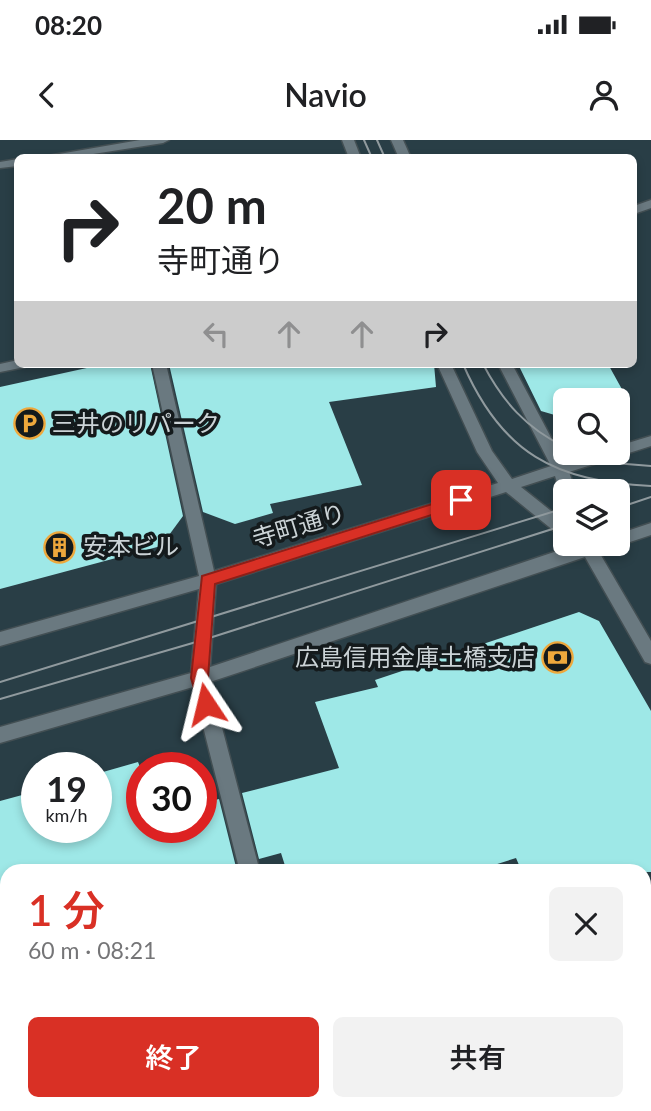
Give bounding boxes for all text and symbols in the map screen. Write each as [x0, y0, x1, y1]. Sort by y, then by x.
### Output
text: 08:20 [35, 9, 102, 41]
text: Navio [284, 75, 367, 114]
icon: back [28, 76, 66, 114]
icon: person [585, 76, 623, 114]
text: 20 m [157, 176, 267, 234]
icon: right [42, 182, 133, 273]
text: 寺町通り [157, 240, 285, 279]
icon: left [197, 315, 235, 353]
icon: ahead [270, 315, 308, 353]
icon: ahead [343, 315, 381, 353]
icon: right [416, 315, 454, 353]
map controls [553, 388, 630, 556]
button: search [553, 388, 630, 465]
parking icon: 三井のリパーク [12, 407, 46, 441]
place label: 三井のリパーク [52, 408, 220, 437]
pin [431, 470, 491, 530]
button: layers [553, 479, 630, 556]
icon: arrive [442, 481, 480, 519]
street label: 寺町通り [248, 497, 349, 552]
building icon: 安本ビル [43, 530, 77, 564]
place label: 安本ビル [83, 531, 179, 560]
bank icon: 広島信用金庫土橋支店 [541, 641, 575, 675]
place label: 広島信用金庫土橋支店 [295, 642, 535, 671]
position arrow [169, 667, 243, 741]
speed limit sign: 30 [126, 752, 217, 843]
text: 19 [46, 767, 87, 809]
text: km/h [45, 804, 88, 826]
text: 1 分 [28, 885, 105, 935]
button: close [549, 887, 623, 961]
text: 60 m · 08:21 [28, 936, 156, 964]
button: 終了 [28, 1017, 319, 1097]
button: 共有 [333, 1017, 623, 1097]

